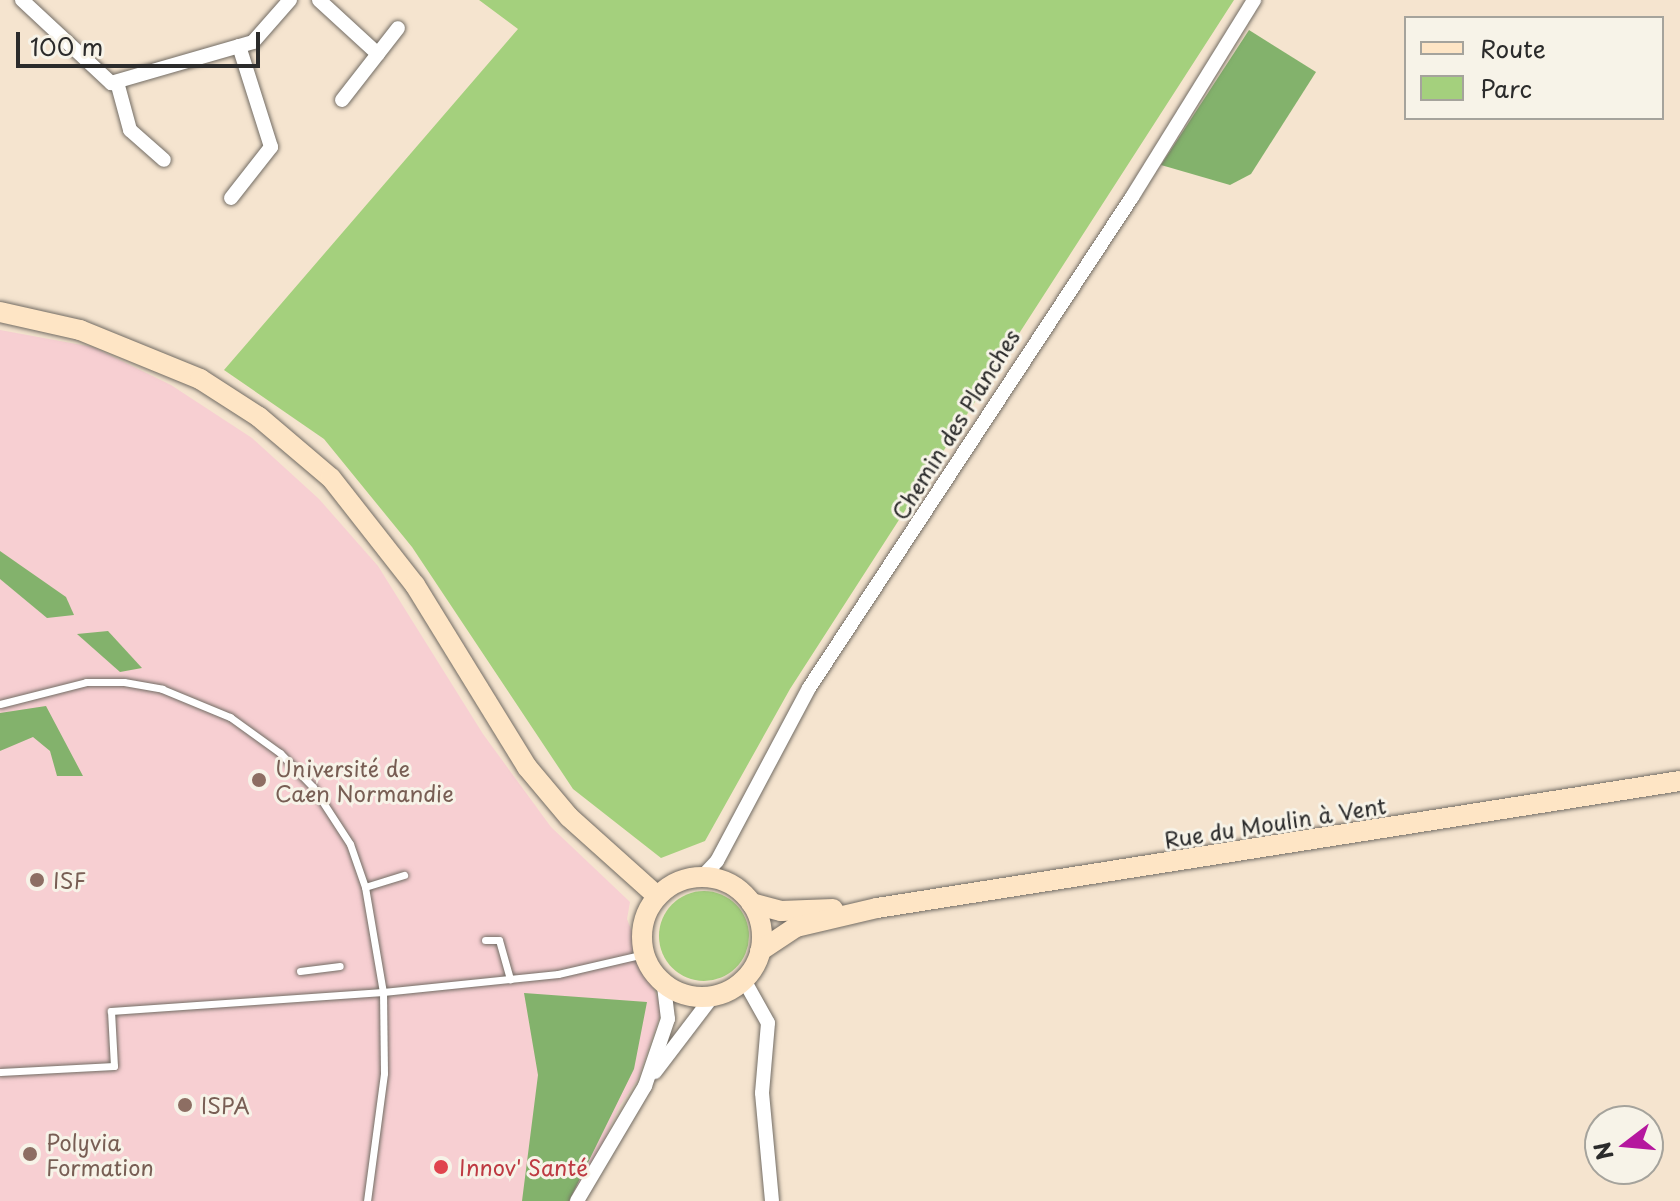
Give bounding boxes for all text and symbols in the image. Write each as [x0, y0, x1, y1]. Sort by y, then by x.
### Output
scale bar [20, 16, 264, 66]
legend [1404, 16, 1664, 120]
text: 100 m [30, 28, 103, 64]
text: Route [1480, 30, 1546, 66]
text: Parc [1480, 70, 1532, 106]
street label: Chemin des Planches [885, 324, 1025, 524]
place label: Université de Caen Normandie [275, 754, 454, 806]
marker: Université de Caen Normandie [250, 771, 268, 789]
street label: Rue du Moulin à Vent [1161, 791, 1389, 853]
place label: ISF [53, 867, 86, 893]
marker: ISF [28, 871, 46, 889]
place label: ISPA [201, 1092, 250, 1118]
marker: ISPA [176, 1096, 194, 1114]
north arrow [1584, 1105, 1664, 1185]
place label: Polyvia Formation [46, 1128, 154, 1180]
text: N [1584, 1138, 1621, 1164]
marker: Polyvia Formation [21, 1145, 39, 1163]
place label: Innov' Santé [459, 1154, 589, 1180]
marker: Innov' Santé [430, 1156, 452, 1178]

